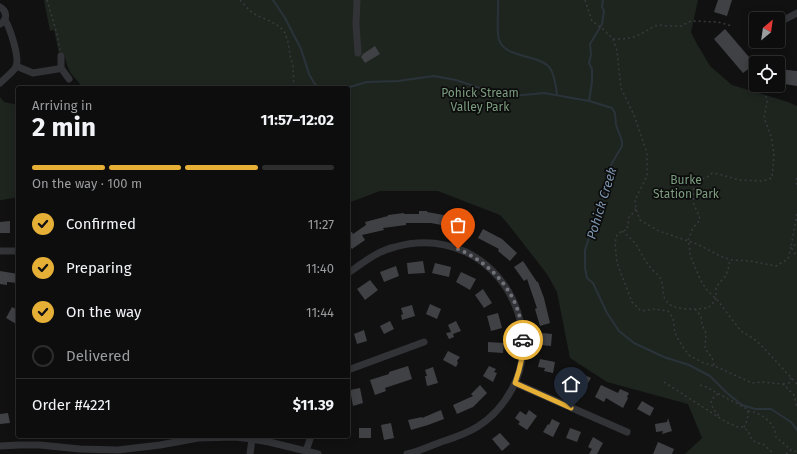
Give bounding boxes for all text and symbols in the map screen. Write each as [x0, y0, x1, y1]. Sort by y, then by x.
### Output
north arrow [749, 12, 785, 48]
map controls [749, 12, 785, 92]
button: locate [749, 56, 785, 92]
park label: Pohick Stream Valley Park [441, 86, 519, 114]
text: Arriving in [32, 98, 92, 113]
text: 11:57–12:02 [261, 111, 334, 129]
text: 2 min [32, 112, 96, 143]
water label: Pohick Creek [583, 165, 620, 241]
park label: Burke Station Park [653, 173, 720, 201]
text: On the way · 100 m [32, 176, 142, 191]
pin [441, 208, 475, 249]
icon: check [32, 213, 54, 235]
icon: bag [447, 214, 469, 236]
text: Confirmed [66, 215, 136, 233]
text: 11:27 [308, 217, 334, 232]
icon: check [32, 257, 54, 279]
text: Preparing [66, 259, 131, 277]
text: 11:40 [306, 261, 334, 276]
icon: check [32, 301, 54, 323]
text: On the way [66, 303, 141, 321]
text: 11:44 [306, 305, 334, 320]
courier [503, 320, 543, 360]
icon: car [512, 329, 534, 351]
text: Delivered [66, 347, 130, 365]
pin [554, 367, 588, 408]
icon: home [560, 373, 582, 395]
text: Order #4221 [32, 396, 111, 414]
text: $11.39 [293, 396, 334, 414]

